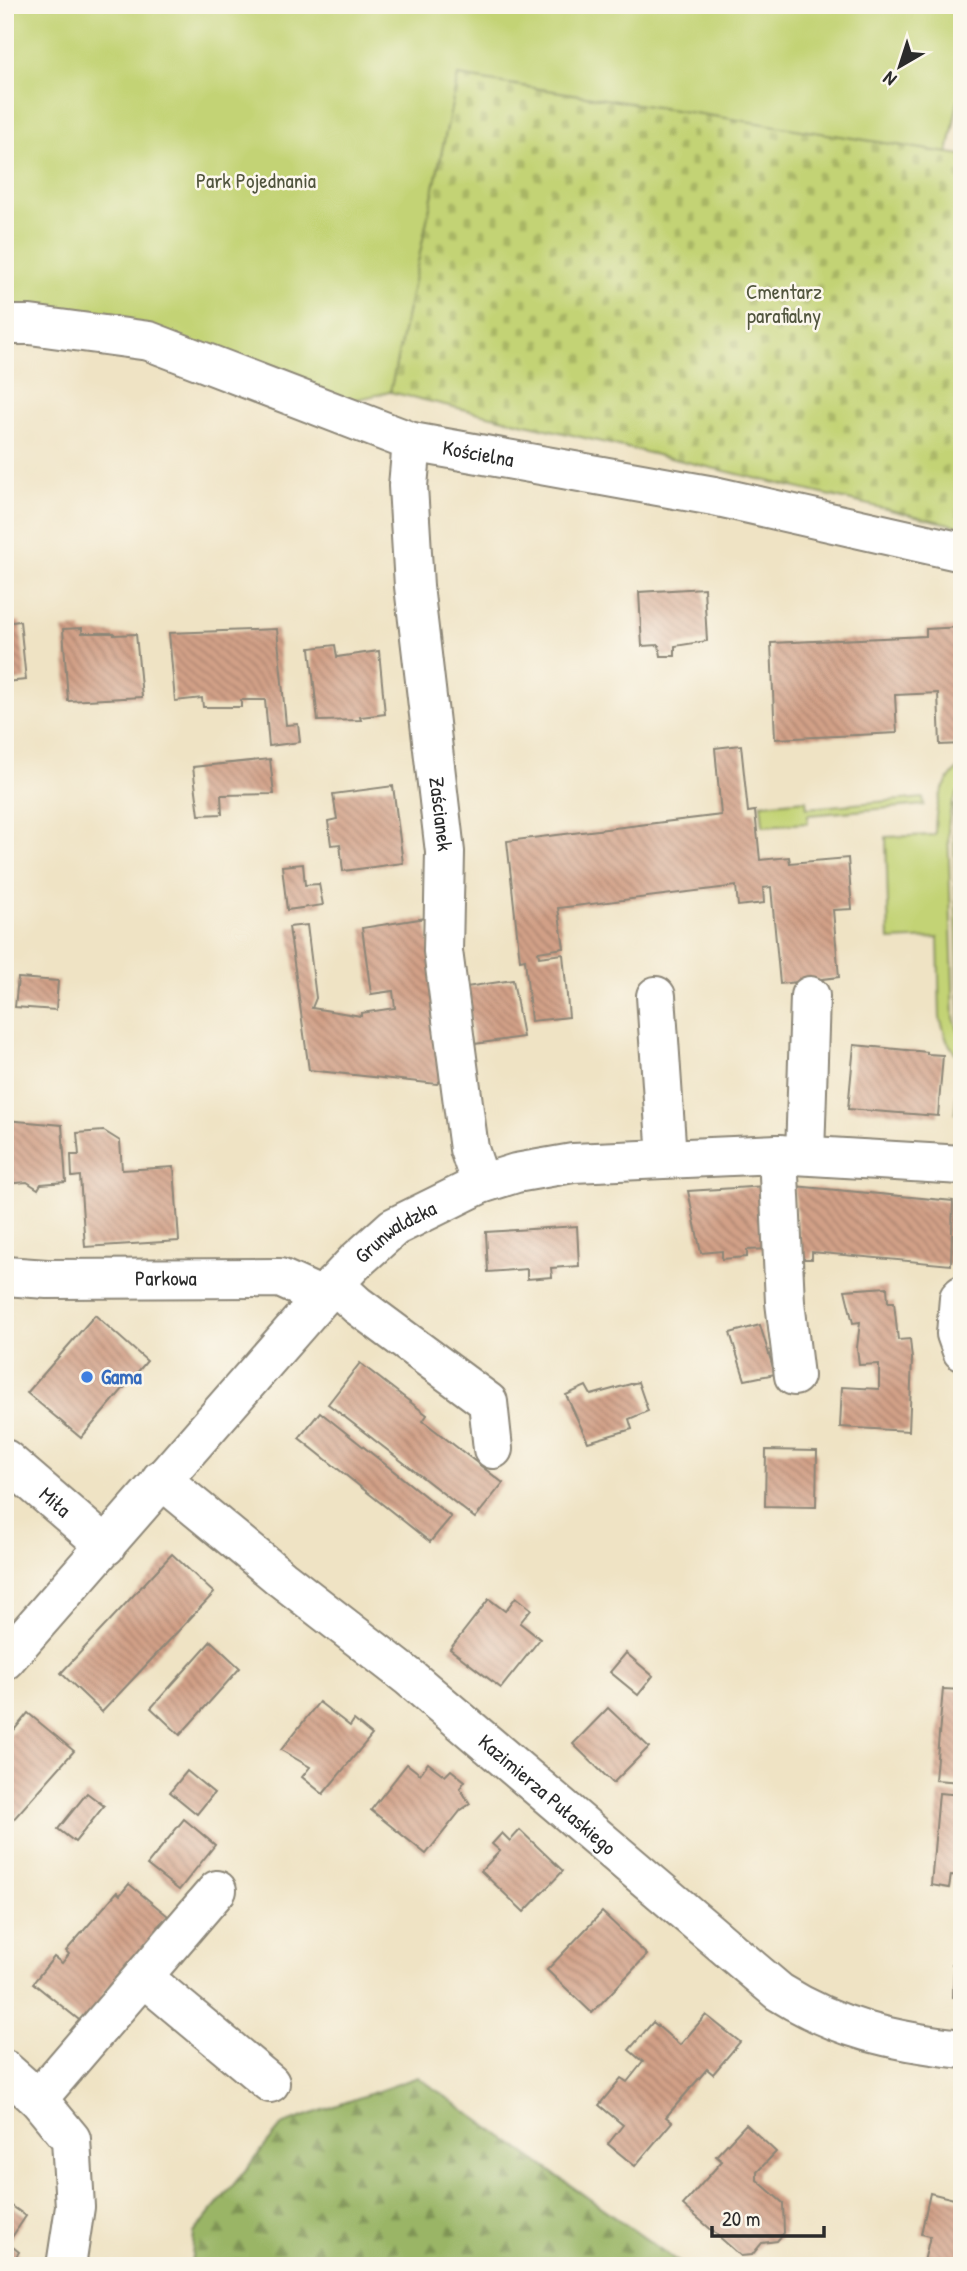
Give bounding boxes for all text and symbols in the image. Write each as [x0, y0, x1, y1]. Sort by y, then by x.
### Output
north arrow [866, 32, 936, 102]
text: N [877, 66, 901, 92]
park label: Park Pojednania [196, 166, 316, 195]
park label: Cmentarz parafialny [746, 277, 822, 330]
street label: Kościelna [440, 433, 516, 474]
street label: Zaścianek [422, 775, 460, 853]
street label: Grunwaldzka [348, 1193, 441, 1270]
street label: Parkowa [135, 1263, 197, 1293]
place label: Gama [101, 1362, 143, 1391]
marker: Gama [79, 1369, 95, 1385]
street label: Miła [33, 1480, 77, 1524]
street label: Kazimierza Pułaskiego [472, 1727, 623, 1861]
scale bar [712, 2194, 824, 2238]
text: 20 m [722, 2204, 760, 2233]

